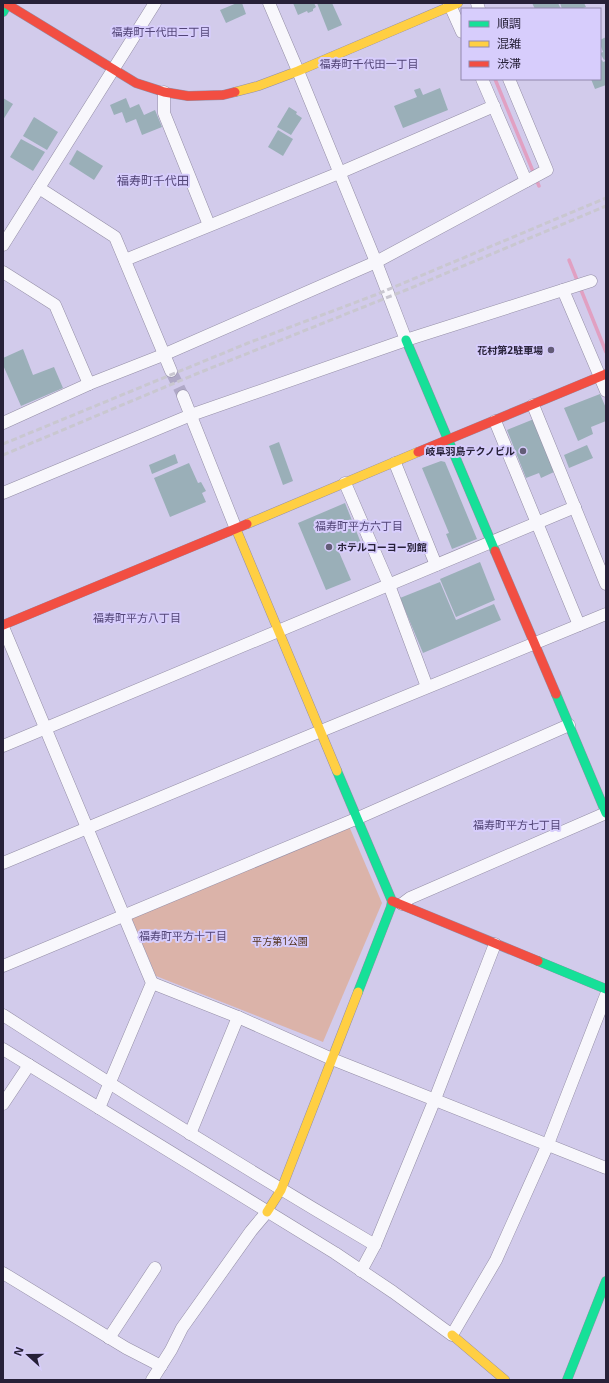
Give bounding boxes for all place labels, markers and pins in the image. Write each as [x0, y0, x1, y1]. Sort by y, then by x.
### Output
place label: 花村第2駐車場 [477, 343, 543, 357]
marker: 花村第2駐車場 [546, 345, 556, 355]
place label: 岐阜羽島テクノビル [426, 444, 515, 458]
marker: 岐阜羽島テクノビル [518, 446, 528, 456]
place label: ホテルコーヨー別館 [337, 540, 427, 554]
marker: ホテルコーヨー別館 [324, 542, 334, 552]

